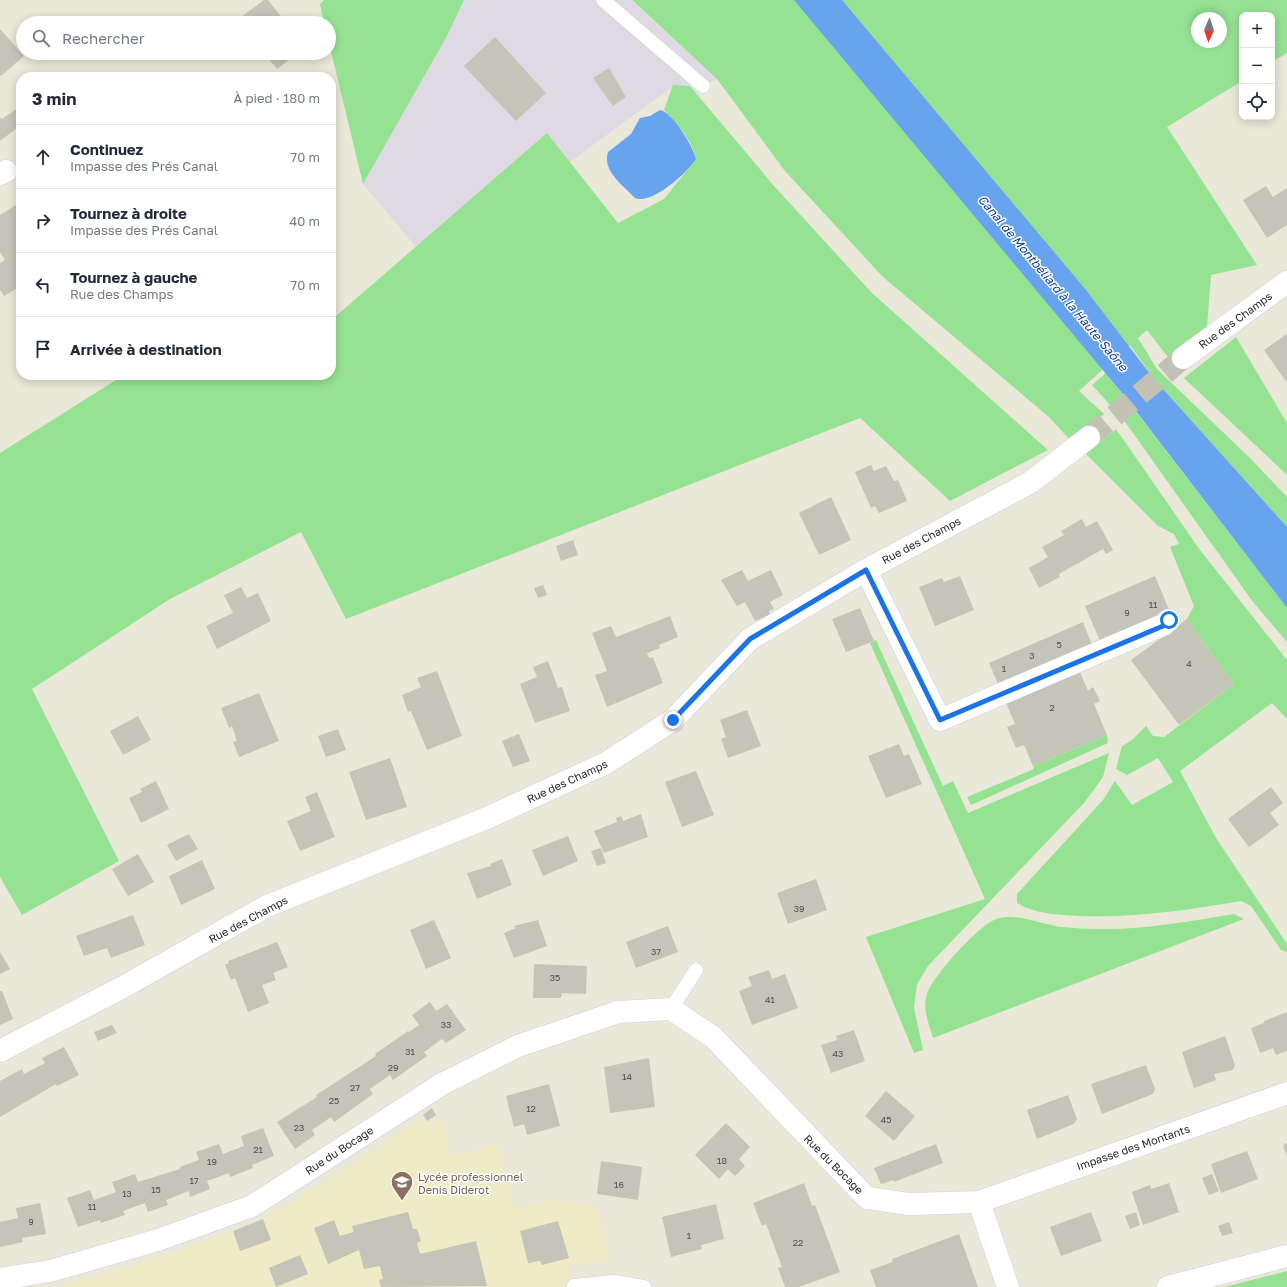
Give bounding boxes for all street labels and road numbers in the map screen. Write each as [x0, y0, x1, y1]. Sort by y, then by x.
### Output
street label: Rue des Champs [1196, 289, 1274, 351]
street label: Rue des Champs [879, 514, 963, 566]
street label: Rue des Champs [525, 757, 610, 805]
street label: Rue des Champs [206, 893, 290, 945]
street label: Impasse des Montants [1075, 1121, 1191, 1173]
street label: Rue du Bocage [303, 1123, 375, 1177]
street label: Rue du Bocage [802, 1132, 866, 1196]

